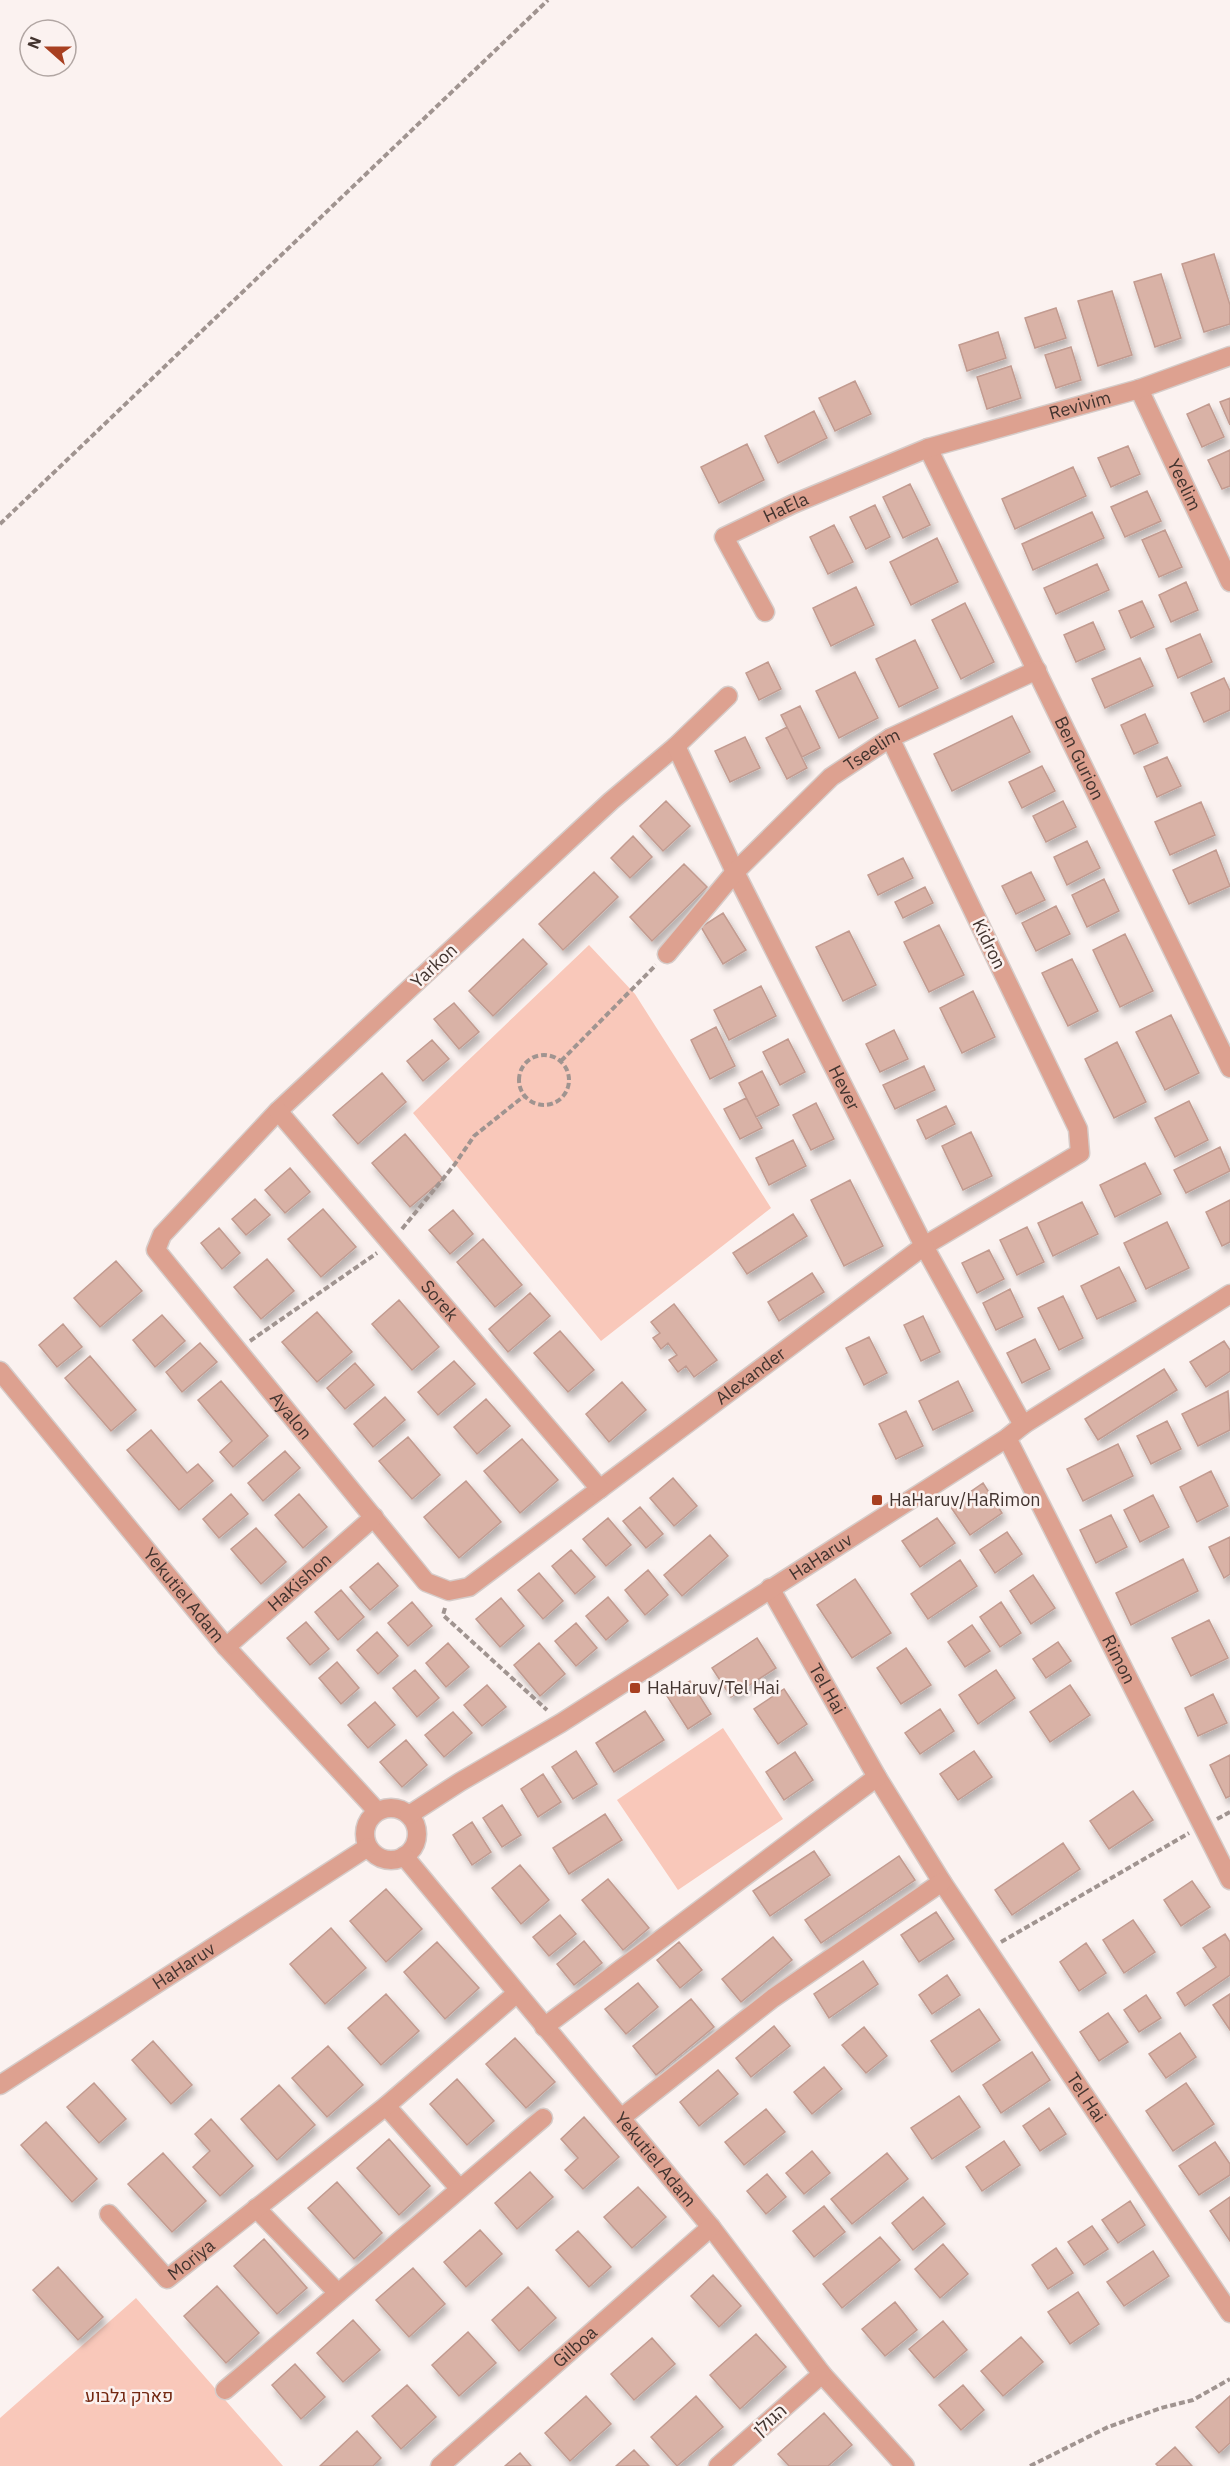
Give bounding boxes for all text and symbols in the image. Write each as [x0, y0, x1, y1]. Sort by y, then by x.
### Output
north arrow [18, 18, 78, 78]
text: N [23, 34, 45, 52]
street label: Revivim [1046, 385, 1114, 425]
street label: Yeelim [1163, 455, 1207, 514]
street label: HaEla [759, 487, 812, 528]
street label: Ben Gurion [1049, 712, 1110, 804]
street label: Tseelim [839, 723, 904, 776]
street label: Kidron [967, 915, 1011, 973]
street label: Yarkon [406, 938, 462, 993]
street label: Hever [824, 1061, 866, 1114]
street label: Sorek [416, 1275, 464, 1326]
street label: Alexander [710, 1342, 790, 1409]
street label: Ayalon [265, 1387, 318, 1444]
place label: HaHaruv/HaRimon [889, 1488, 1041, 1511]
marker: HaHaruv/HaRimon [870, 1493, 884, 1507]
street label: HaHaruv [785, 1528, 856, 1585]
street label: Yekutiel Adam [138, 1543, 230, 1647]
street label: HaKishon [263, 1548, 336, 1616]
street label: Rimon [1097, 1631, 1141, 1688]
street label: Tel Hai [804, 1659, 851, 1718]
place label: HaHaruv/Tel Hai [647, 1676, 780, 1699]
marker: HaHaruv/Tel Hai [628, 1681, 642, 1695]
street label: HaHaruv [148, 1937, 220, 1994]
street label: Tel Hai [1062, 2068, 1111, 2127]
street label: Yekutiel Adam [610, 2107, 702, 2211]
street label: Moriya [163, 2233, 220, 2285]
street label: Gilboa [548, 2320, 602, 2372]
park label: פארק גלבוע [85, 2384, 173, 2407]
street label: הגולן [748, 2399, 791, 2441]

